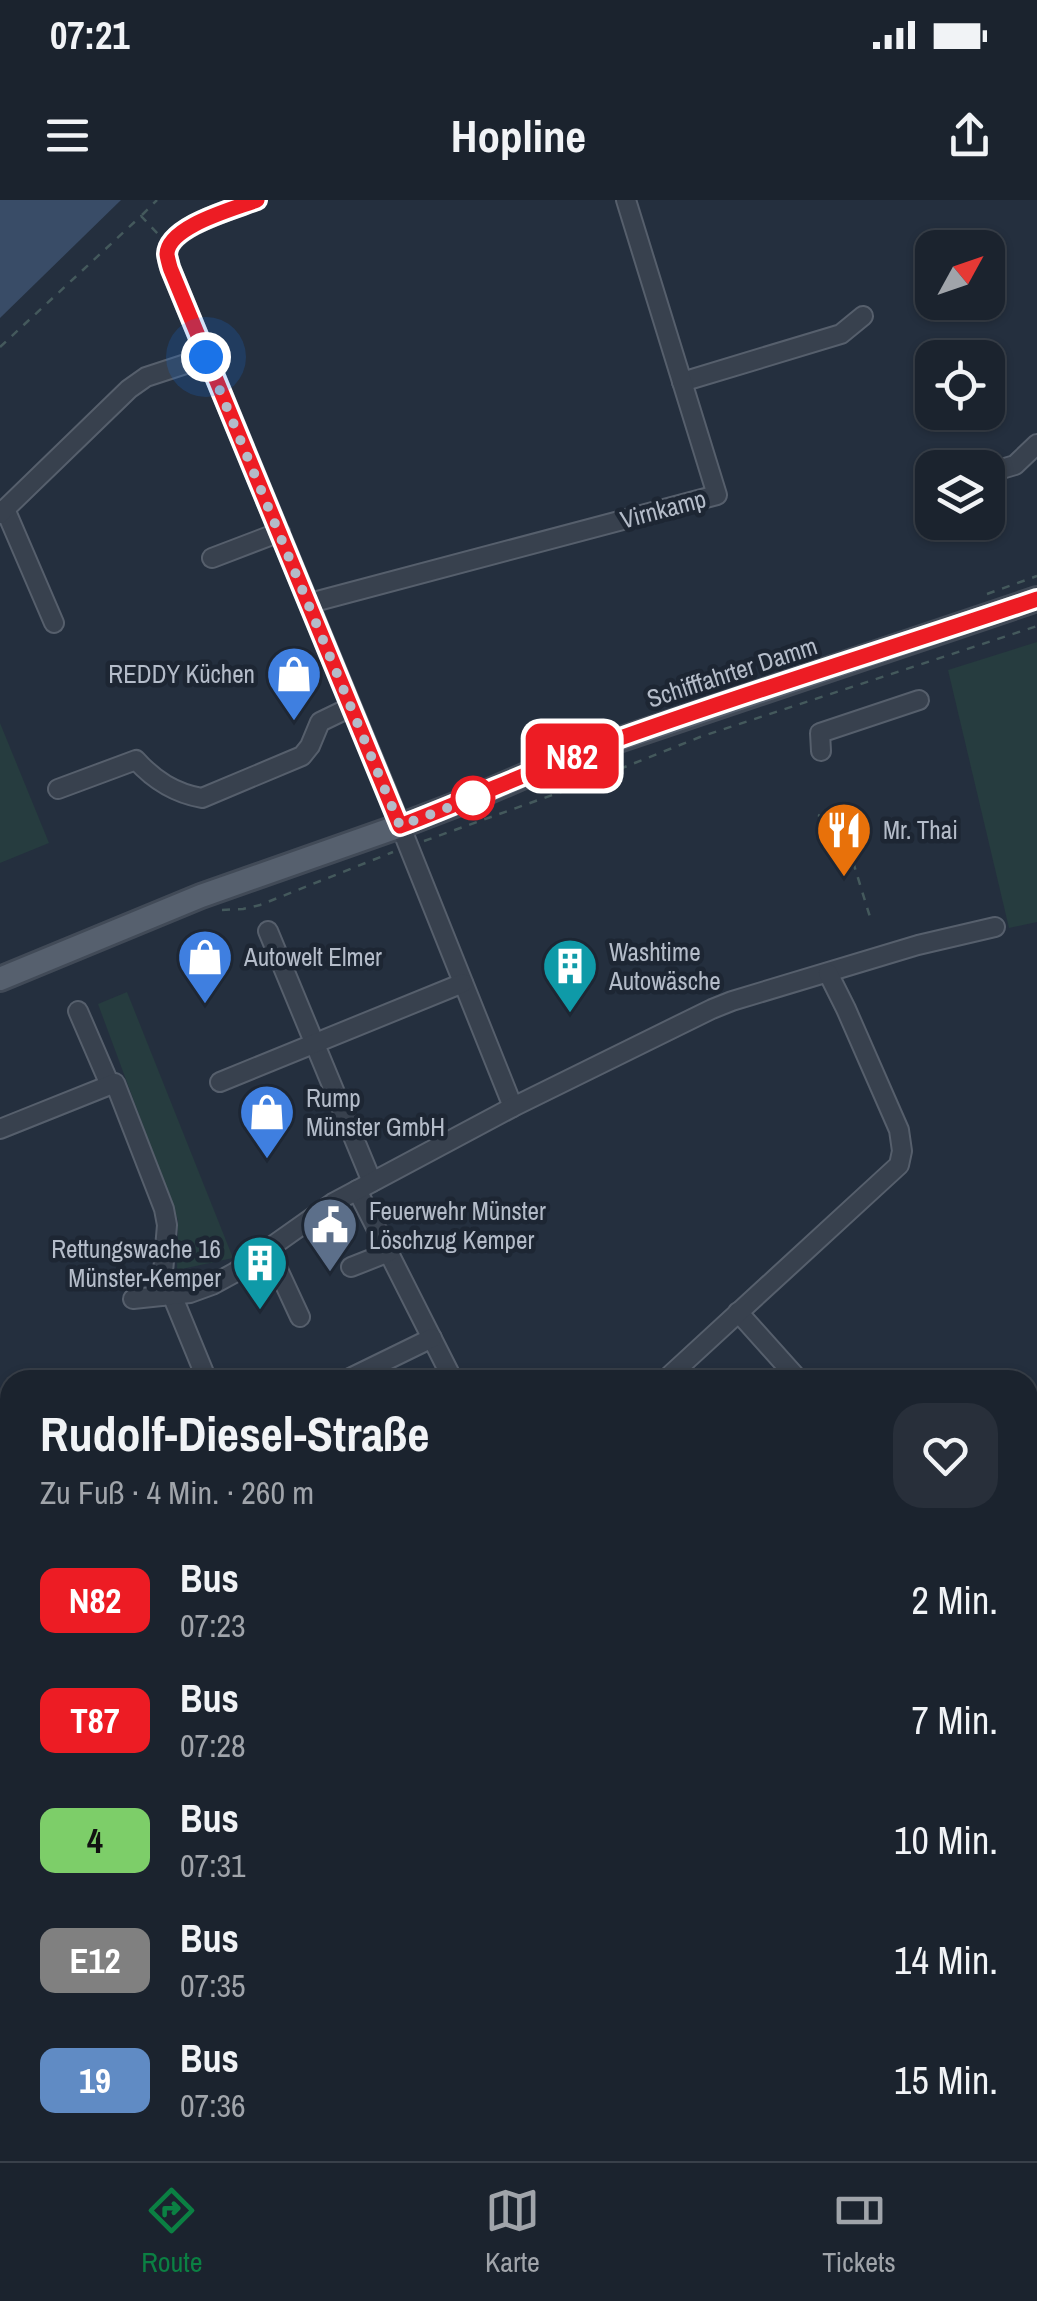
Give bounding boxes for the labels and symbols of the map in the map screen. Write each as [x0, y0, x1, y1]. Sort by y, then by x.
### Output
north arrow [915, 230, 1005, 320]
your location [181, 332, 231, 382]
street label: Virnkamp [616, 481, 710, 537]
street label: Schifffahrter Damm [643, 628, 821, 716]
shop icon: REDDY Küchen [264, 644, 324, 723]
place label: REDDY Küchen [108, 657, 255, 691]
line badge: N82 [514, 724, 630, 788]
unlabelled marker [452, 777, 494, 819]
restaurant icon: Mr. Thai [814, 800, 874, 879]
place label: Mr. Thai [883, 813, 958, 847]
shop icon: Autowelt Elmer [175, 927, 235, 1006]
place label: Washtime Autowäsche [608, 935, 721, 998]
building icon: Washtime Autowäsche [540, 936, 600, 1015]
place label: Autowelt Elmer [243, 940, 382, 974]
place label: Rump Münster GmbH [306, 1081, 445, 1144]
shop icon: Rump Münster GmbH [237, 1082, 297, 1161]
place label: Feuerwehr Münster Löschzug Kemper [369, 1194, 546, 1257]
public building icon: Feuerwehr Münster Löschzug Kemper [300, 1195, 360, 1274]
place label: Rettungswache 16 Münster-Kemper [51, 1232, 221, 1295]
building icon: Rettungswache 16 Münster-Kemper [230, 1233, 290, 1312]

